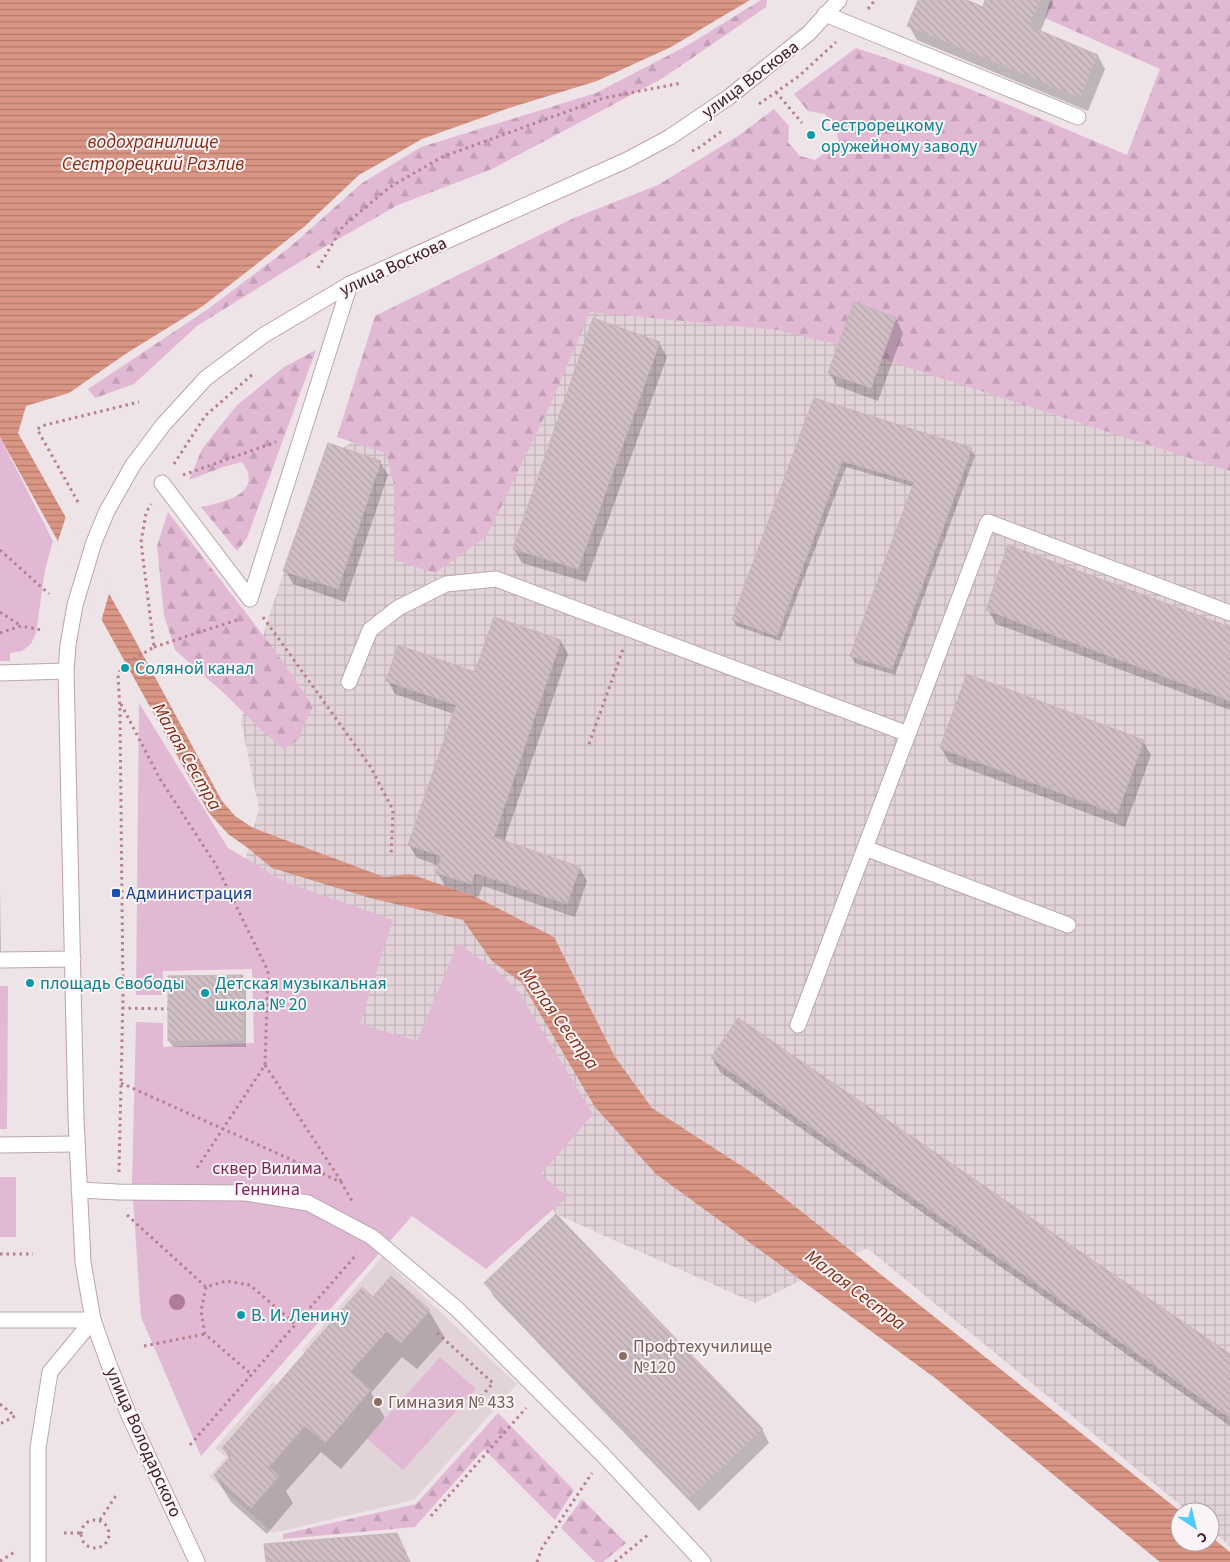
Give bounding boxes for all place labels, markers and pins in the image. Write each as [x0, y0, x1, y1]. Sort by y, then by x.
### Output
place label: Сестрорецкому оружейному заводу [821, 113, 978, 159]
marker: Сестрорецкому оружейному заводу [805, 129, 817, 141]
place label: Соляной канал [135, 656, 254, 681]
marker: Соляной канал [119, 662, 131, 674]
place label: Администрация [126, 881, 252, 906]
marker: Администрация [110, 887, 122, 899]
place label: площадь Свободы [40, 971, 185, 996]
place label: Детская музыкальная школа № 20 [215, 971, 387, 1017]
marker: площадь Свободы [24, 977, 36, 989]
marker: Детская музыкальная школа № 20 [199, 987, 211, 999]
place label: В. И. Ленину [251, 1303, 349, 1328]
marker: В. И. Ленину [235, 1309, 247, 1321]
place label: Профтехучилище №120 [633, 1334, 772, 1380]
marker: Профтехучилище №120 [617, 1350, 629, 1362]
place label: Гимназия № 433 [388, 1390, 514, 1415]
marker: Гимназия № 433 [372, 1396, 384, 1408]

